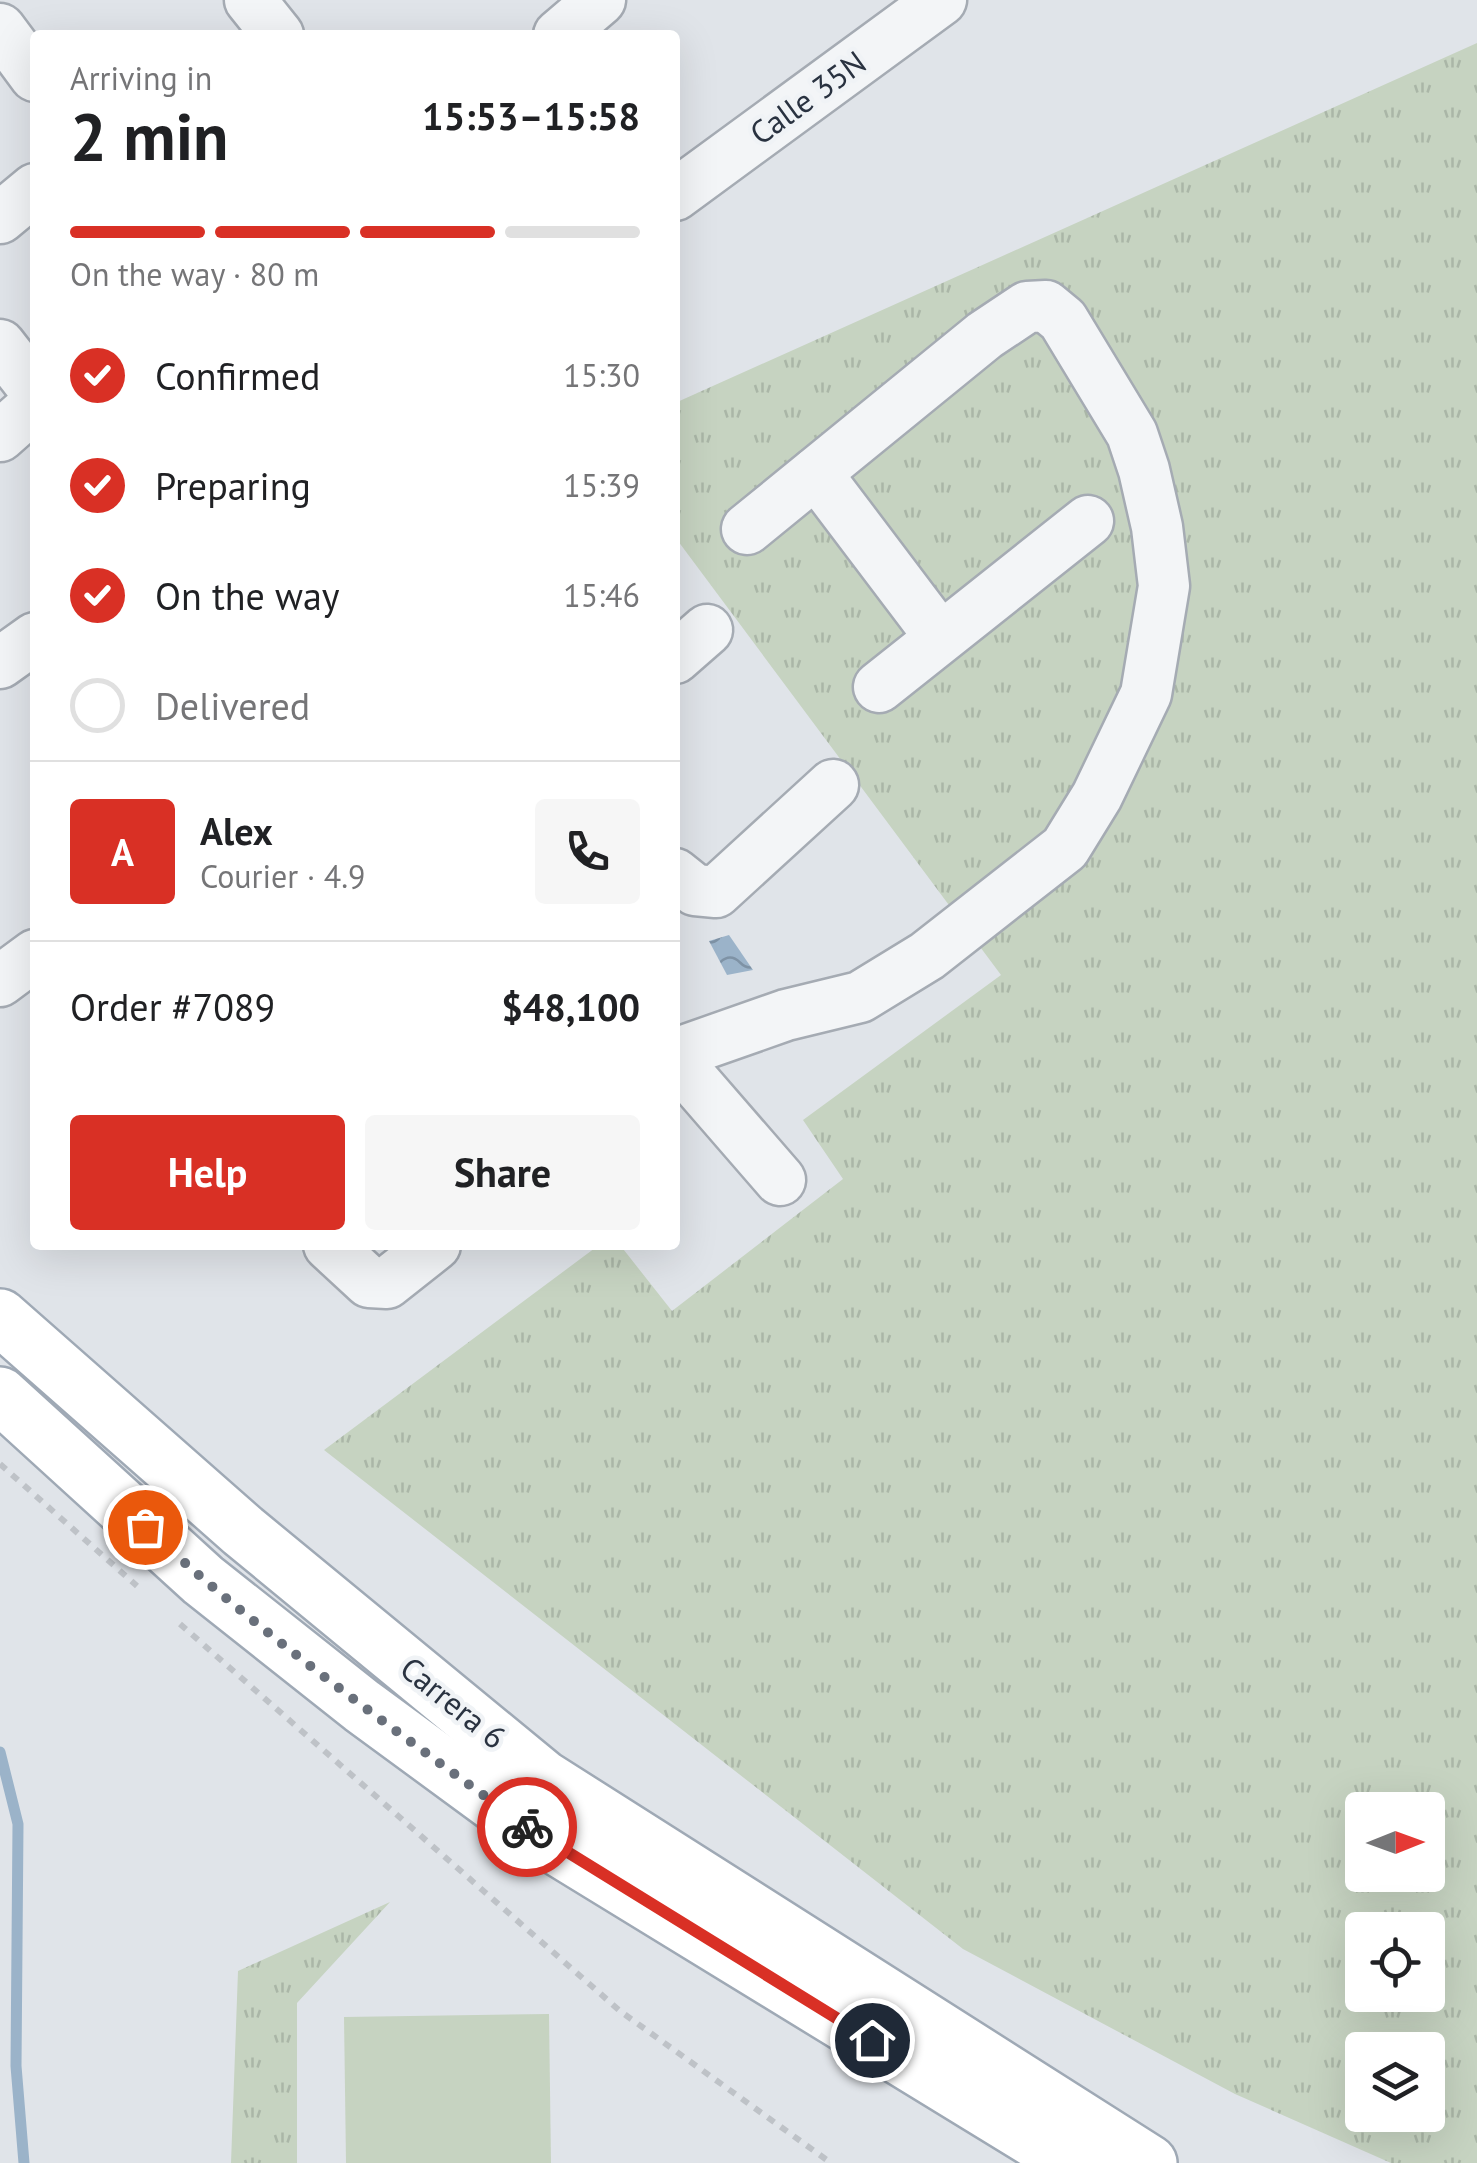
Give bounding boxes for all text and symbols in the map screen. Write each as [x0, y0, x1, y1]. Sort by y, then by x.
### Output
street label: Calle 35N [741, 41, 874, 153]
text: Arriving in [70, 57, 212, 99]
text: 15:53–15:58 [422, 91, 640, 140]
text: 2 min [70, 94, 229, 178]
text: On the way · 80 m [70, 253, 319, 295]
icon: check [70, 348, 125, 403]
text: Confirmed [155, 351, 321, 400]
text: 15:30 [563, 354, 640, 396]
icon: check [70, 458, 125, 513]
text: Preparing [155, 461, 311, 510]
text: 15:39 [563, 464, 640, 506]
icon: check [70, 568, 125, 623]
text: On the way [155, 571, 340, 620]
text: 15:46 [563, 574, 640, 616]
text: Delivered [155, 681, 310, 730]
button: phone [535, 799, 640, 904]
text: Alex [200, 806, 273, 855]
text: A [111, 827, 134, 876]
text: Courier · 4.9 [200, 855, 366, 897]
text: Order #7089 [70, 982, 275, 1031]
text: $48,100 [501, 982, 640, 1031]
button: Help [70, 1115, 345, 1230]
button: Share [365, 1115, 640, 1230]
pin [103, 1485, 188, 1570]
icon: bag [118, 1500, 173, 1555]
street label: Carrera 6 [392, 1647, 515, 1758]
courier [477, 1777, 577, 1877]
north arrow [1345, 1792, 1445, 1892]
map controls [1345, 1792, 1445, 2132]
icon: bike [500, 1800, 555, 1855]
button: locate [1345, 1912, 1445, 2012]
pin [830, 1998, 915, 2083]
icon: home [845, 2013, 900, 2068]
button: layers [1345, 2032, 1445, 2132]

